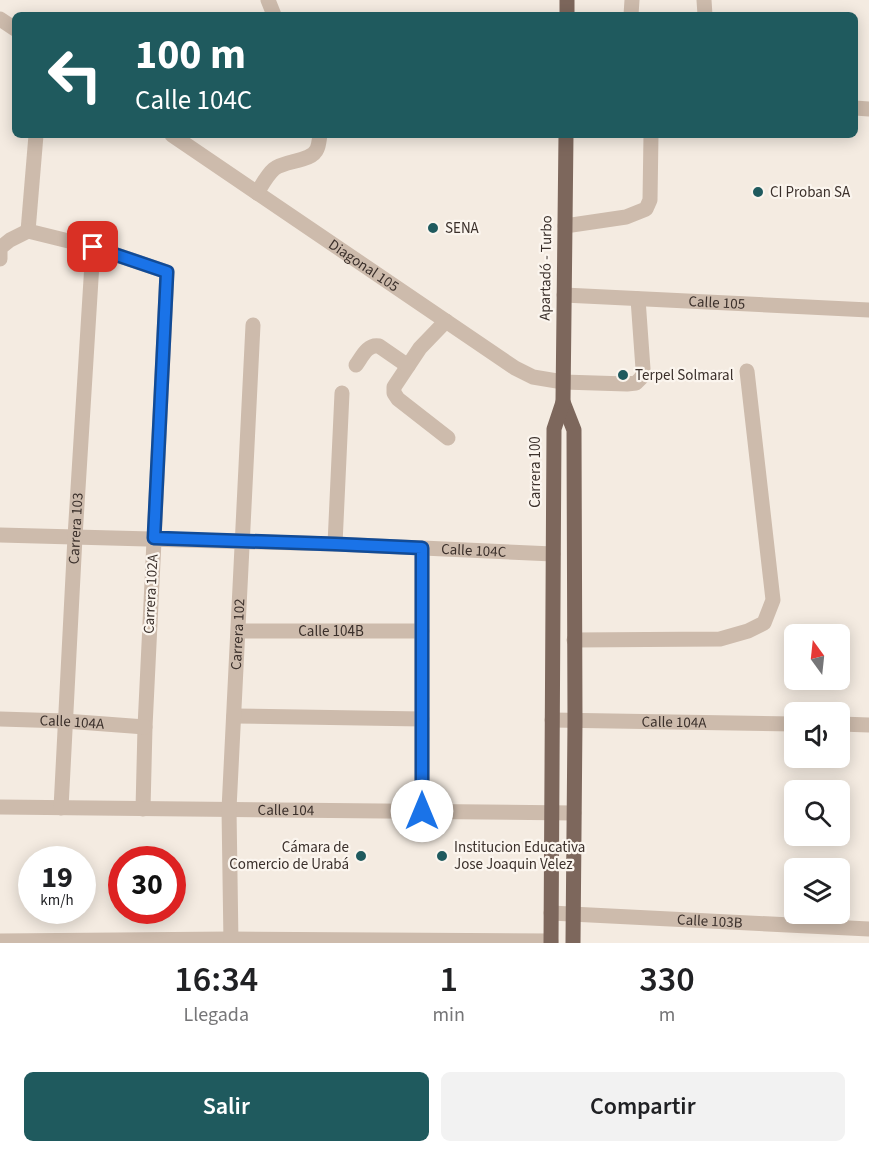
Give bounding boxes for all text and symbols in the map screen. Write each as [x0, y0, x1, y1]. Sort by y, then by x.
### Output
text: 100 m [135, 25, 246, 85]
icon: left [36, 36, 114, 114]
text: Calle 104C [135, 81, 252, 120]
place label: CI Proban SA [770, 182, 851, 203]
marker: CI Proban SA [751, 185, 765, 199]
street label: Apartadó - Turbo [535, 215, 557, 321]
place label: SENA [445, 218, 480, 239]
pin [67, 221, 118, 272]
marker: SENA [426, 221, 440, 235]
icon: arrive [76, 230, 109, 263]
street label: Diagonal 105 [324, 234, 403, 297]
street label: Calle 105 [688, 291, 746, 314]
place label: Terpel Solmaral [635, 365, 734, 386]
marker: Terpel Solmaral [616, 368, 630, 382]
street label: Carrera 100 [525, 436, 546, 508]
street label: Carrera 103 [63, 492, 88, 565]
street label: Calle 104C [441, 538, 507, 562]
street label: Carrera 102A [138, 553, 164, 634]
street label: Carrera 102 [225, 598, 250, 671]
street label: Calle 104B [298, 621, 364, 642]
north arrow [784, 624, 850, 690]
map controls [784, 624, 850, 924]
button: sound [784, 702, 850, 768]
street label: Calle 104A [39, 710, 106, 734]
street label: Calle 104A [641, 711, 707, 733]
position arrow [390, 779, 454, 843]
button: search [784, 780, 850, 846]
street label: Calle 104 [258, 799, 315, 821]
place label: Cámara de Comercio de Urabá [229, 837, 349, 875]
place label: Institucion Educativa Jose Joaquin Velez [454, 837, 585, 875]
speed limit sign: 30 [108, 846, 186, 924]
marker: Cámara de Comercio de Urabá [354, 849, 368, 863]
marker: Institucion Educativa Jose Joaquin Velez [435, 849, 449, 863]
text: 19 [41, 856, 73, 899]
button: layers [784, 858, 850, 924]
text: km/h [40, 890, 74, 911]
street label: Calle 103B [677, 909, 743, 933]
text: 16:34 [174, 954, 258, 1005]
text: 1 [439, 954, 458, 1005]
text: 330 [639, 954, 695, 1005]
text: Llegada [183, 1001, 249, 1029]
text: min [432, 1001, 465, 1029]
text: m [659, 1001, 675, 1029]
button: Salir [24, 1072, 429, 1141]
button: Compartir [441, 1072, 845, 1141]

